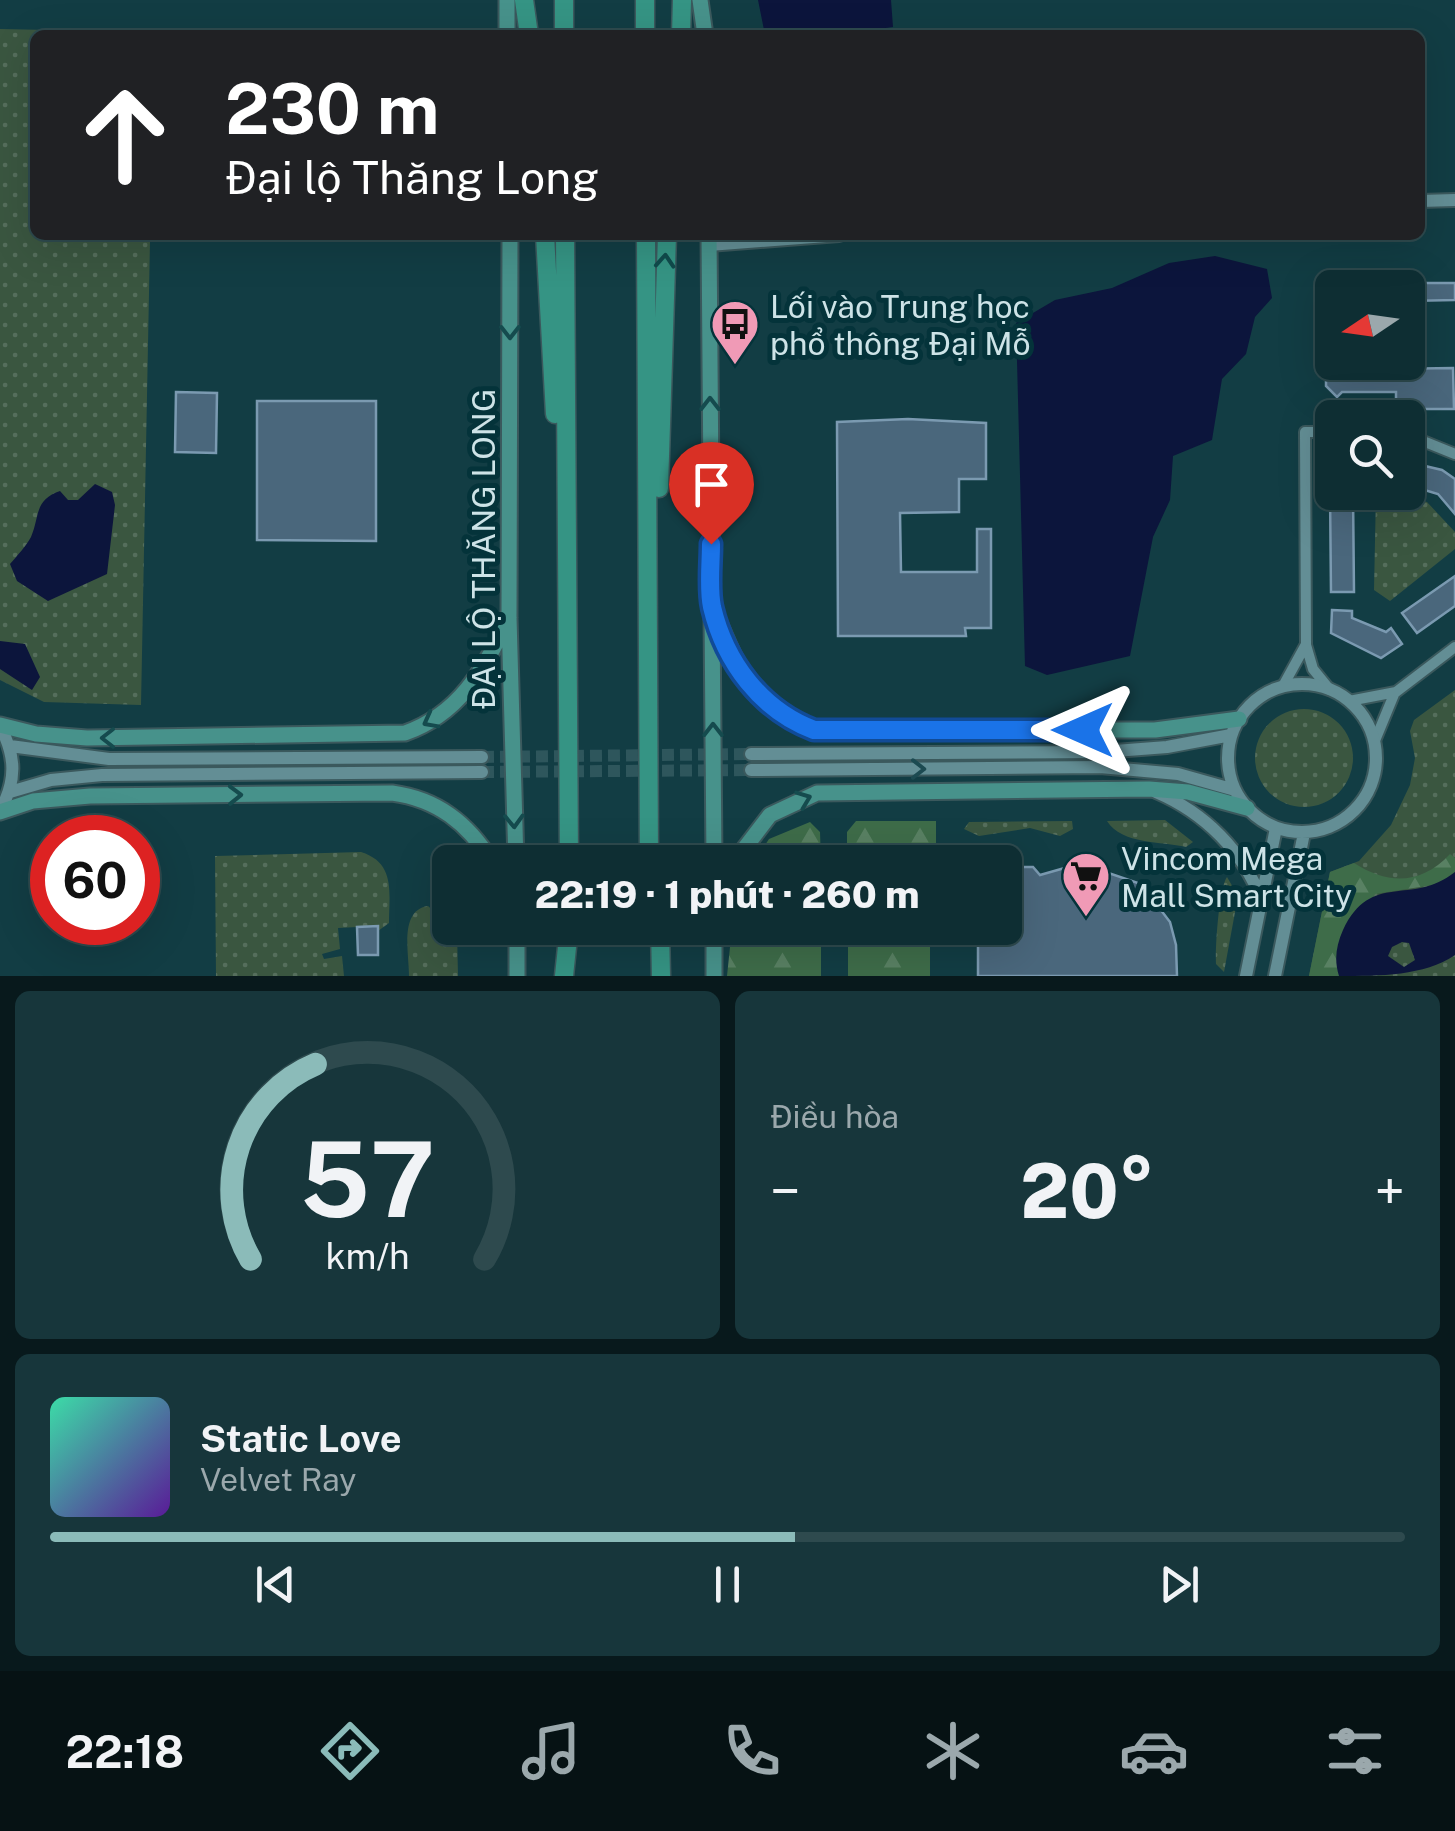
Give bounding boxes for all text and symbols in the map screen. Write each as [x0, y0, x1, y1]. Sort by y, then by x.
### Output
text: 230 m [225, 67, 439, 150]
icon: ahead [60, 70, 190, 200]
text: Đại lộ Thăng Long [225, 151, 599, 204]
one-way arrow [654, 253, 675, 269]
north arrow [1315, 270, 1425, 380]
map controls [1315, 270, 1425, 510]
place label: Lối vào Trung học phổ thông Đại Mỗ [770, 288, 1031, 362]
bus stop icon: Lối vào Trung học phổ thông Đại Mỗ [709, 298, 761, 366]
one-way arrow [499, 326, 521, 341]
street label: ĐẠI LỘ THĂNG LONG [465, 389, 502, 709]
one-way arrow [699, 395, 721, 410]
button: search [1315, 400, 1425, 510]
pin [669, 442, 754, 545]
icon: arrive [684, 457, 739, 512]
position arrow [1031, 678, 1135, 782]
one-way arrow [422, 709, 440, 728]
one-way arrow [702, 722, 724, 738]
one-way arrow [99, 727, 115, 748]
one-way arrow [912, 758, 927, 780]
one-way arrow [228, 784, 244, 805]
one-way arrow [794, 791, 811, 811]
one-way arrow [504, 813, 525, 829]
speed limit sign: 60 [30, 815, 160, 945]
place label: Vincom Mega Mall Smart City [1121, 840, 1352, 914]
supermarket icon: Vincom Mega Mall Smart City [1060, 850, 1112, 918]
text: 22:19 · 1 phút · 260 m [534, 872, 920, 917]
text: Điều hòa [770, 1098, 899, 1135]
text: 57 [300, 1118, 435, 1240]
text: 20° [1020, 1147, 1155, 1235]
text: − [770, 1159, 801, 1223]
text: + [1374, 1159, 1405, 1223]
text: km/h [325, 1235, 410, 1277]
text: Static Love [200, 1416, 402, 1461]
text: Velvet Ray [200, 1461, 356, 1498]
icon: previous [248, 1557, 303, 1612]
icon: pause [700, 1557, 755, 1612]
icon: next [1152, 1557, 1207, 1612]
icon: directions [315, 1716, 385, 1786]
icon: music [516, 1716, 586, 1786]
icon: phone [717, 1716, 787, 1786]
icon: climate [918, 1716, 988, 1786]
icon: car [1119, 1716, 1189, 1786]
icon: filters [1320, 1716, 1390, 1786]
text: 22:18 [65, 1725, 184, 1778]

